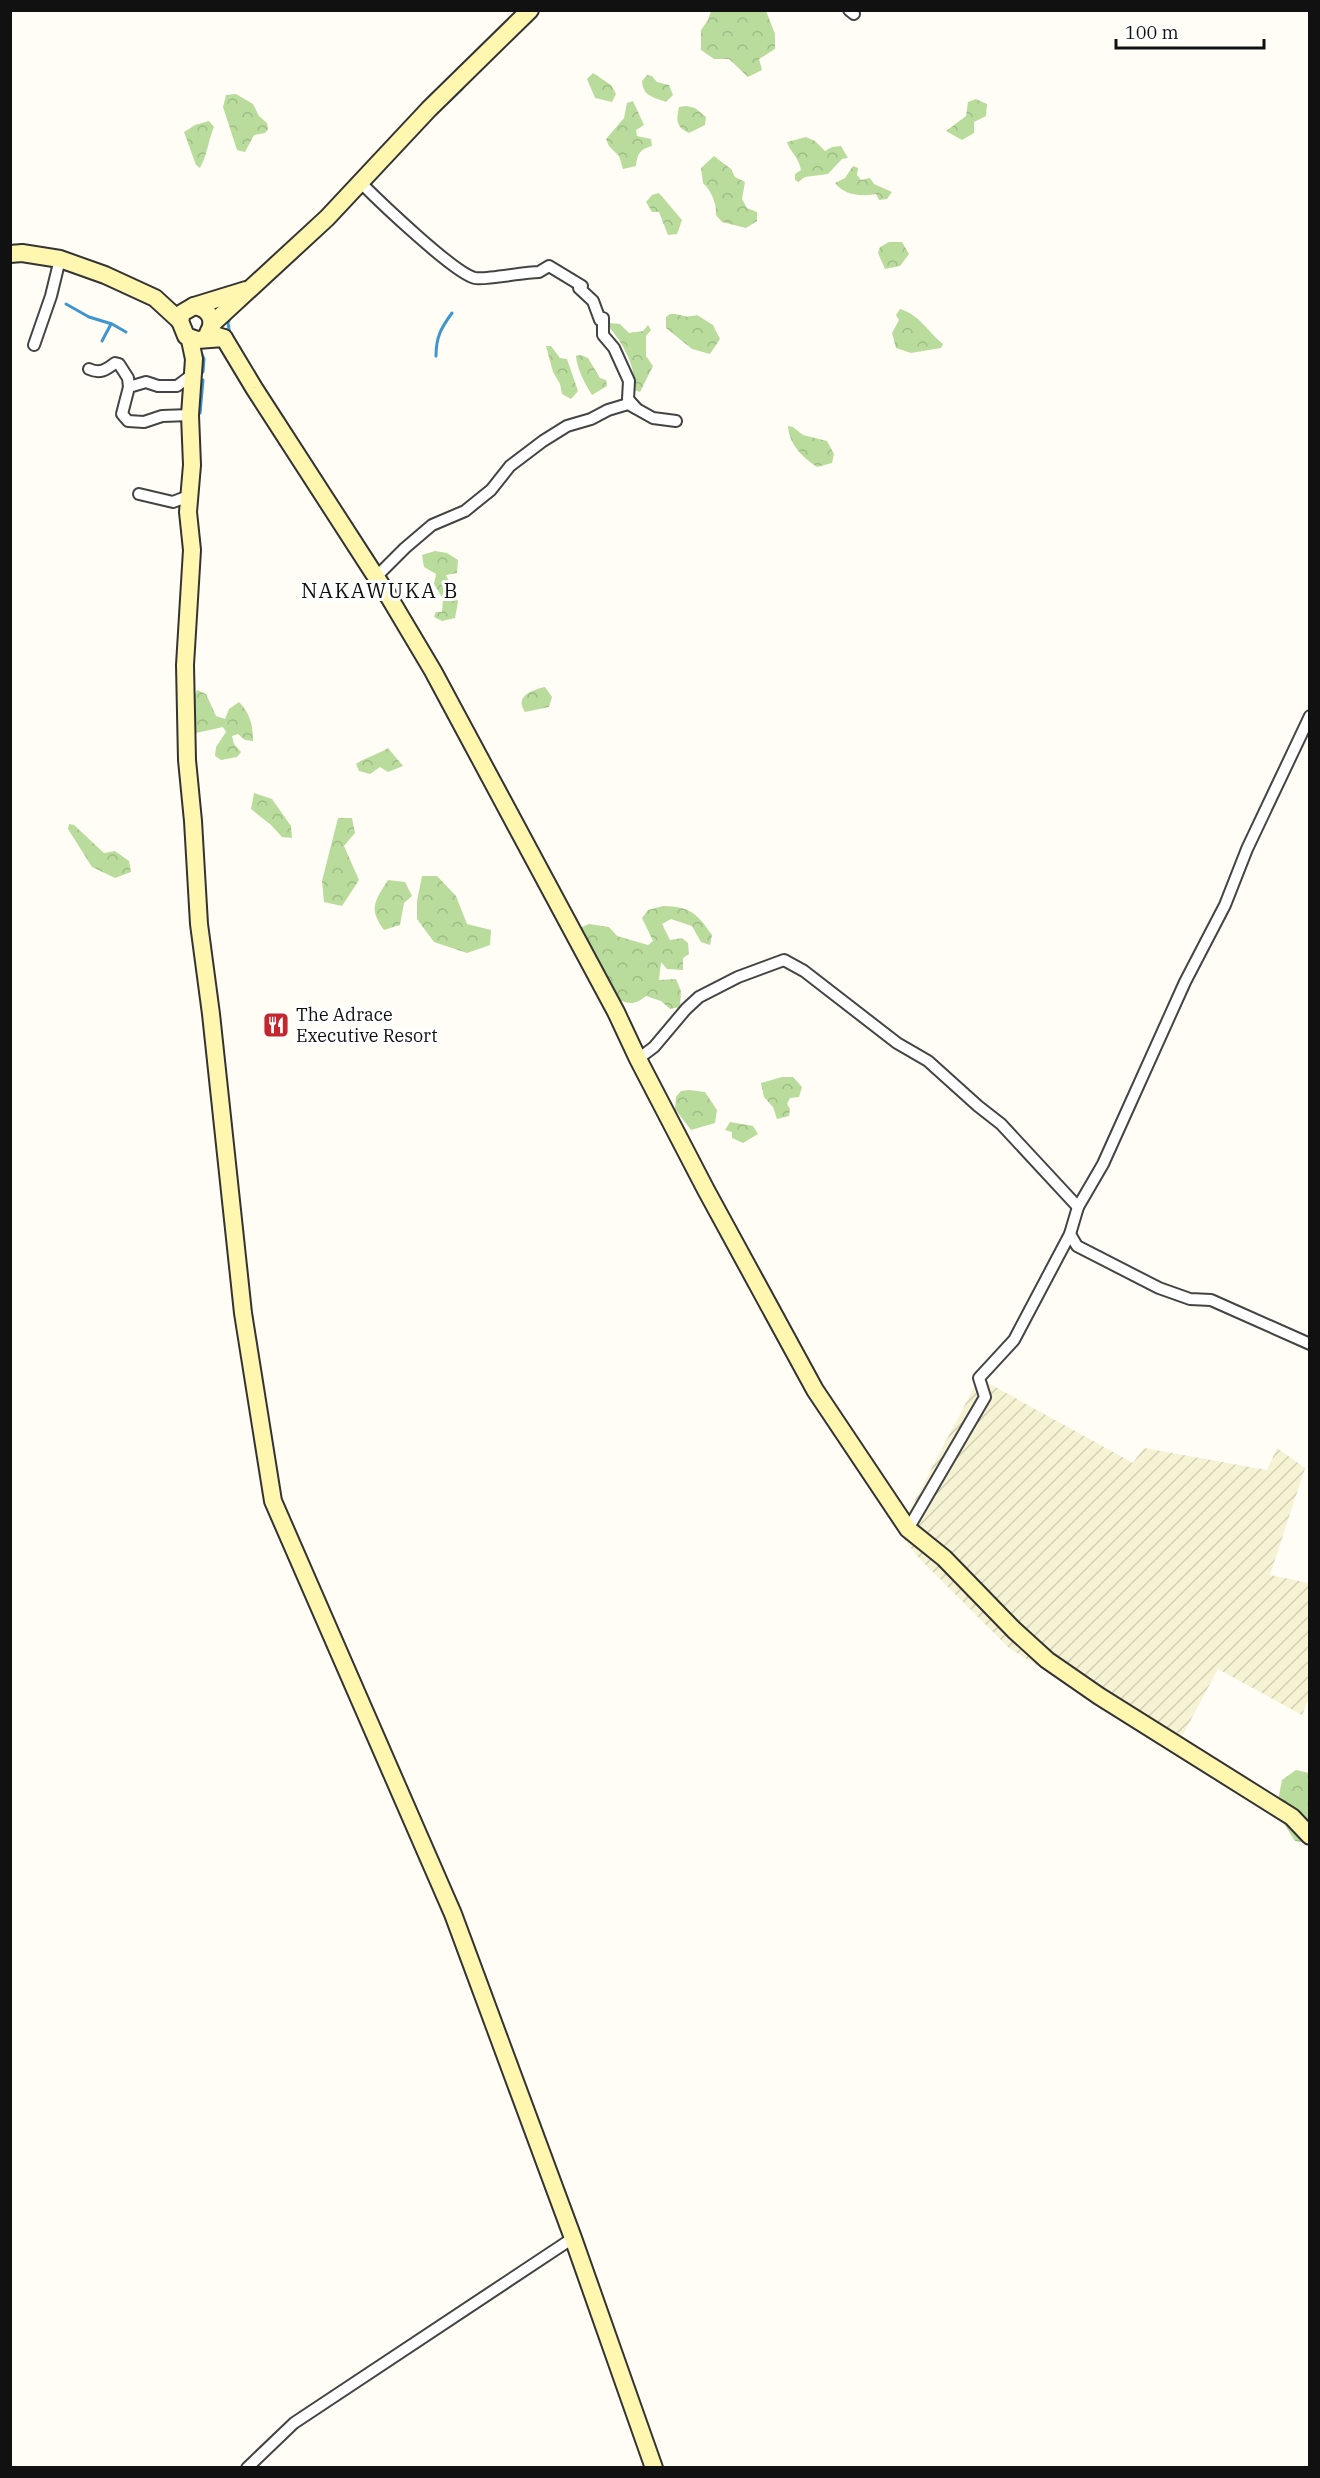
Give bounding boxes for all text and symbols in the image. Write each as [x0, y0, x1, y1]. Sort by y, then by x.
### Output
scale bar [1116, 12, 1264, 50]
text: 100 m [1125, 21, 1179, 44]
district label: NAKAWUKA B [301, 576, 459, 604]
place label: The Adrace Executive Resort [296, 1003, 438, 1047]
restaurant icon: The Adrace Executive Resort [261, 1010, 291, 1040]

